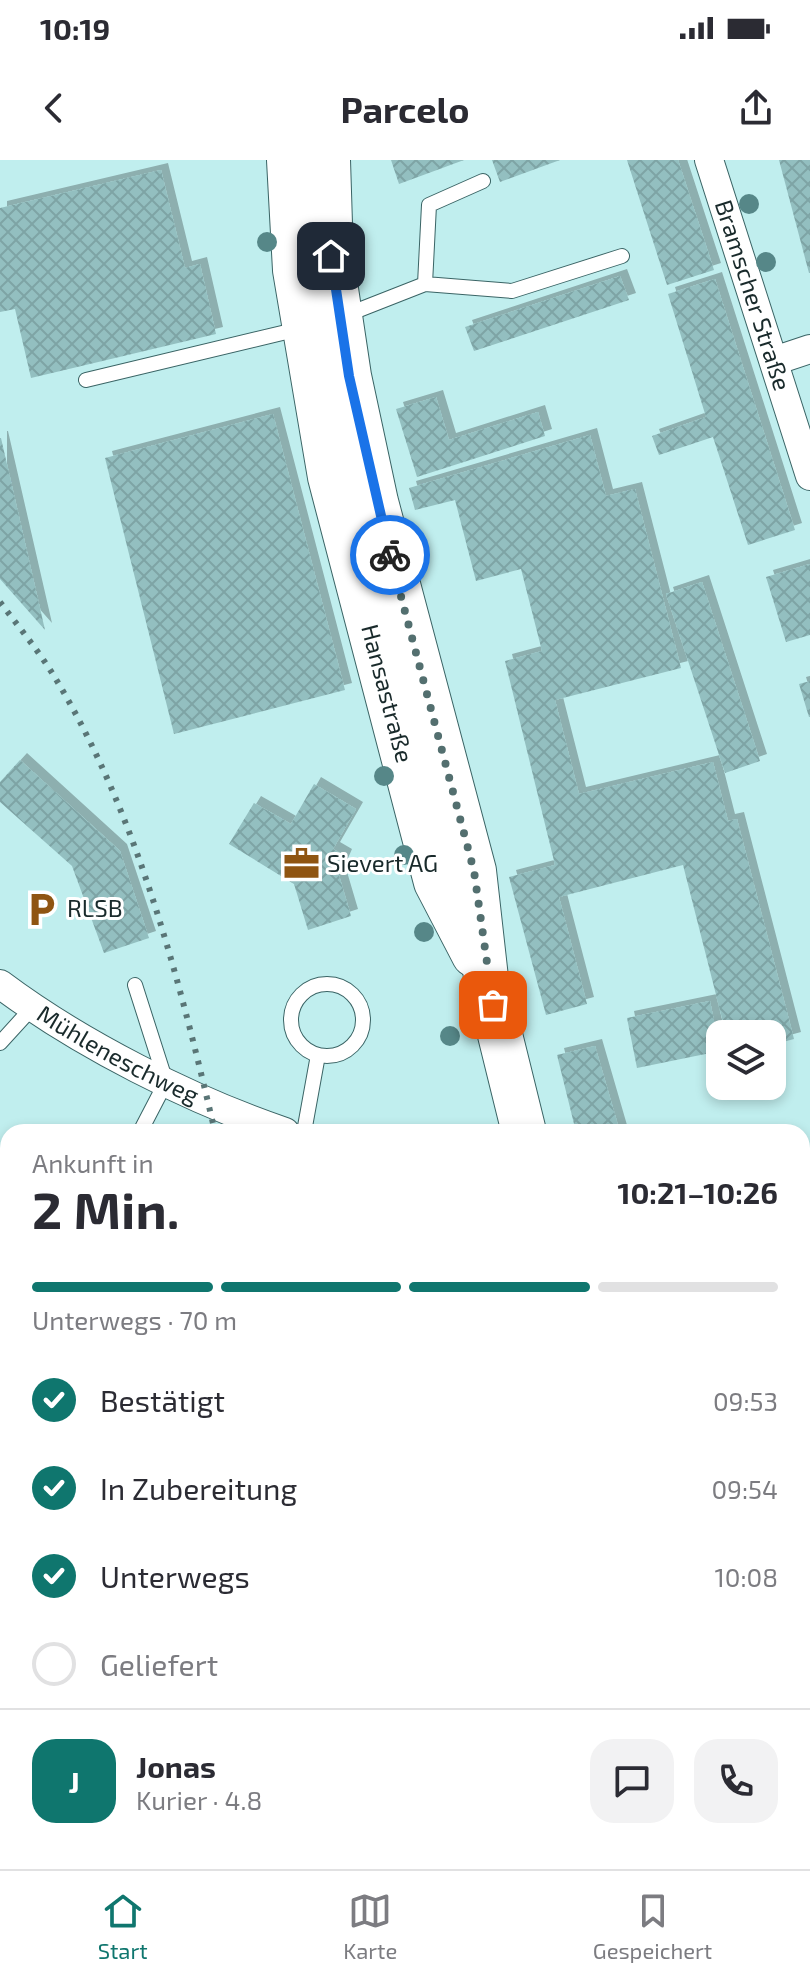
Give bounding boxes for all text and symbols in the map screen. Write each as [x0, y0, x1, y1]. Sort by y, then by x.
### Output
text: 10:19 [40, 10, 110, 46]
icon: back [32, 86, 76, 130]
icon: share [734, 86, 778, 130]
text: Parcelo [340, 87, 470, 130]
street label: Bramscher Straße [710, 196, 798, 394]
pin [297, 222, 365, 290]
icon: home [309, 234, 353, 278]
courier [350, 515, 430, 595]
icon: bike [368, 533, 412, 577]
street label: Hansastraße [356, 621, 420, 766]
office icon: Sievert AG [282, 845, 320, 883]
place label: Sievert AG [327, 848, 438, 877]
parking icon: RLSB [22, 890, 60, 928]
place label: RLSB [67, 893, 123, 922]
pin [459, 971, 527, 1039]
icon: bag [471, 983, 515, 1027]
street label: Mühleneschweg [32, 998, 204, 1109]
map controls [706, 1020, 786, 1100]
button: layers [706, 1020, 786, 1100]
text: Ankunft in [32, 1147, 154, 1178]
text: 10:21–10:26 [617, 1174, 778, 1210]
text: 2 Min. [32, 1177, 179, 1239]
text: Unterwegs · 70 m [32, 1304, 237, 1335]
icon: check [32, 1378, 76, 1422]
text: Bestätigt [100, 1382, 225, 1418]
text: 09:53 [713, 1385, 778, 1416]
icon: check [32, 1466, 76, 1510]
text: In Zubereitung [100, 1470, 297, 1506]
text: 09:54 [711, 1473, 778, 1504]
icon: check [32, 1554, 76, 1598]
text: Unterwegs [100, 1558, 250, 1594]
text: 10:08 [714, 1561, 778, 1592]
text: Geliefert [100, 1646, 218, 1682]
button: chat [590, 1739, 674, 1823]
button: phone [694, 1739, 778, 1823]
text: Jonas [136, 1748, 216, 1784]
text: J [68, 1763, 80, 1799]
text: Kurier · 4.8 [136, 1784, 262, 1815]
tab: Start [98, 1889, 148, 1963]
tab: Karte [343, 1889, 397, 1963]
tab: Gespeichert [593, 1889, 712, 1963]

